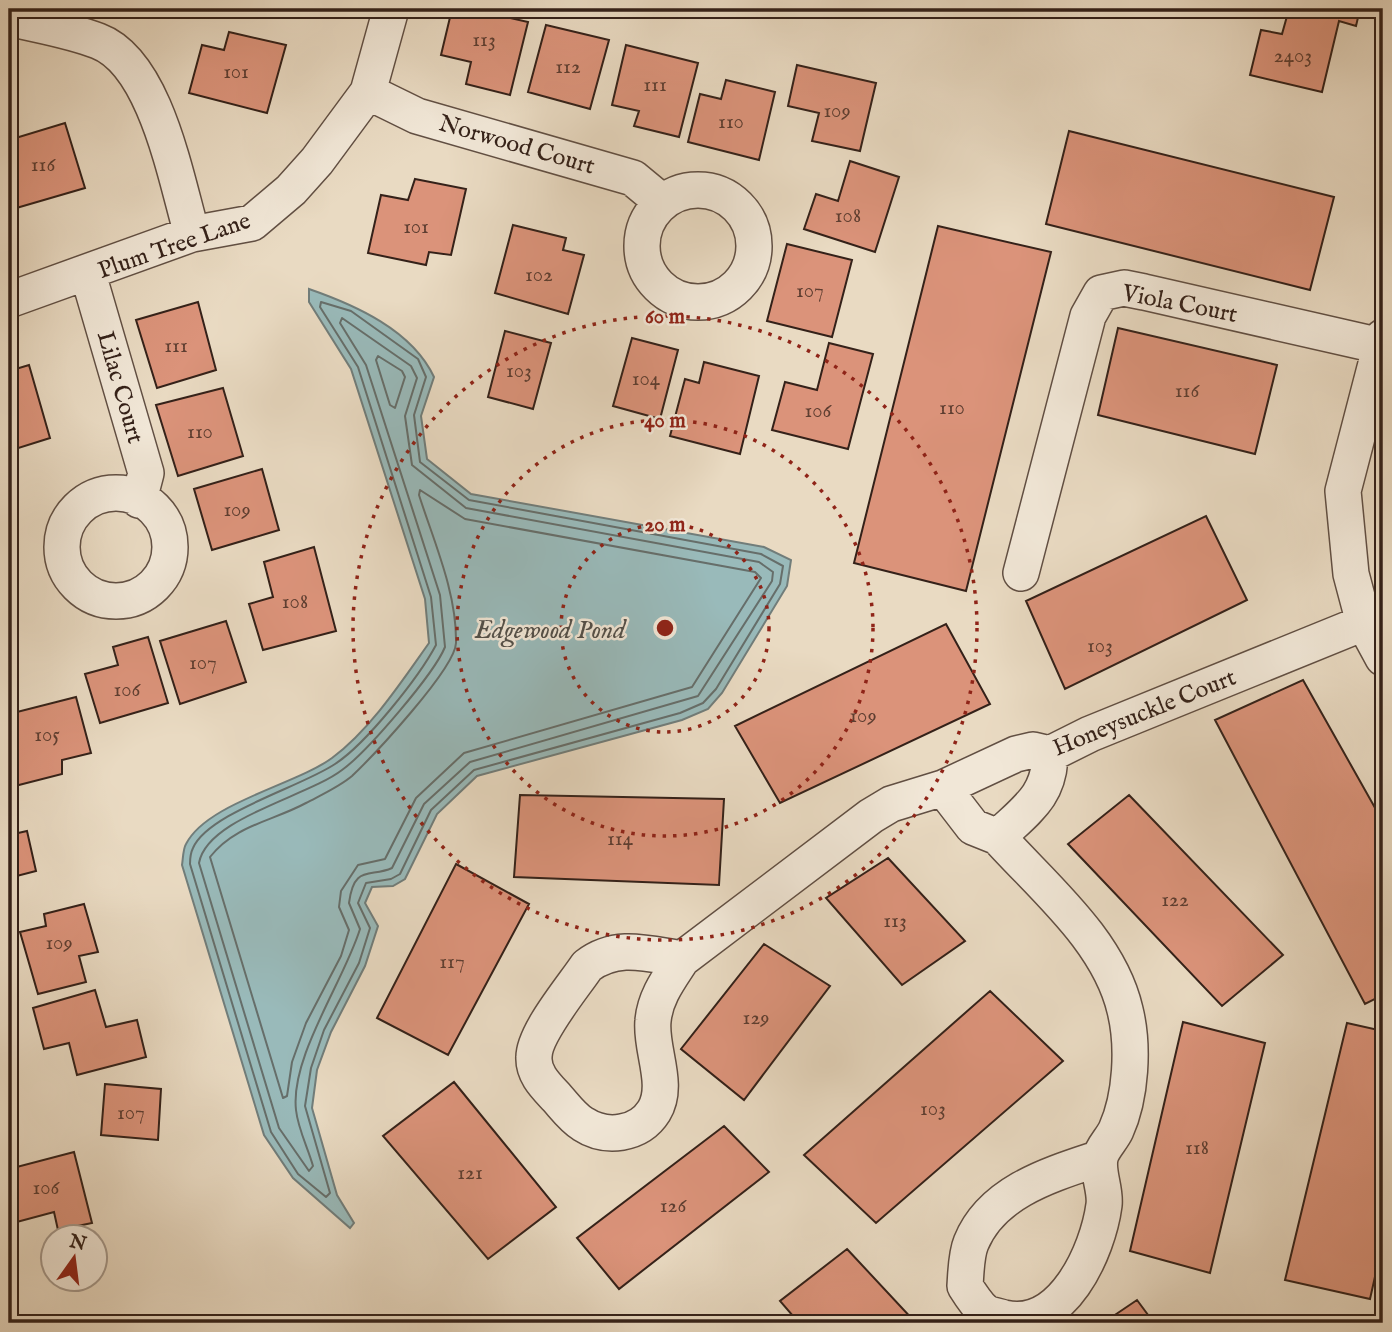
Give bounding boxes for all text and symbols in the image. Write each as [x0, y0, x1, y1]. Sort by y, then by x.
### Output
house number: 113 [472, 27, 496, 54]
house number: 2403 [1274, 43, 1312, 70]
house number: 112 [555, 54, 581, 81]
house number: 101 [223, 59, 249, 86]
house number: 111 [643, 72, 667, 99]
house number: 109 [823, 98, 851, 125]
street label: Norwood Court [435, 108, 598, 183]
house number: 110 [718, 109, 744, 136]
house number: 116 [31, 152, 56, 179]
house number: 108 [835, 203, 861, 230]
street label: Plum Tree Lane [94, 206, 255, 287]
house number: 101 [403, 214, 429, 241]
house number: 102 [525, 262, 553, 289]
house number: 107 [796, 278, 824, 305]
street label: Viola Court [1119, 278, 1240, 331]
text: 60 m [645, 304, 686, 331]
street label: Lilac Court [89, 328, 150, 447]
house number: 111 [164, 333, 188, 360]
house number: 103 [506, 358, 532, 385]
house number: 104 [632, 366, 661, 393]
house number: 116 [1175, 378, 1200, 405]
house number: 110 [939, 395, 965, 422]
house number: 106 [805, 398, 833, 425]
text: 40 m [644, 408, 686, 435]
house number: 110 [187, 419, 213, 446]
house number: 109 [223, 497, 251, 524]
text: 20 m [645, 512, 686, 539]
house number: 108 [282, 589, 308, 616]
water label: Edgewood Pond [474, 614, 627, 648]
centre of rings [653, 616, 677, 640]
house number: 103 [1087, 633, 1113, 660]
house number: 107 [189, 650, 217, 677]
street label: Honeysuckle Court [1048, 663, 1241, 764]
house number: 106 [114, 677, 142, 704]
house number: 109 [849, 703, 877, 730]
house number: 105 [34, 722, 60, 749]
house number: 114 [607, 826, 634, 853]
house number: 122 [1161, 887, 1189, 914]
house number: 113 [883, 908, 907, 935]
house number: 109 [45, 930, 73, 957]
house number: 117 [439, 949, 465, 976]
house number: 129 [743, 1005, 769, 1032]
house number: 103 [920, 1096, 946, 1123]
house number: 107 [117, 1100, 145, 1127]
house number: 118 [1185, 1135, 1209, 1162]
house number: 121 [457, 1160, 483, 1187]
house number: 106 [33, 1175, 61, 1202]
house number: 126 [660, 1193, 687, 1220]
north arrow [38, 1224, 108, 1294]
text: N [66, 1230, 89, 1257]

